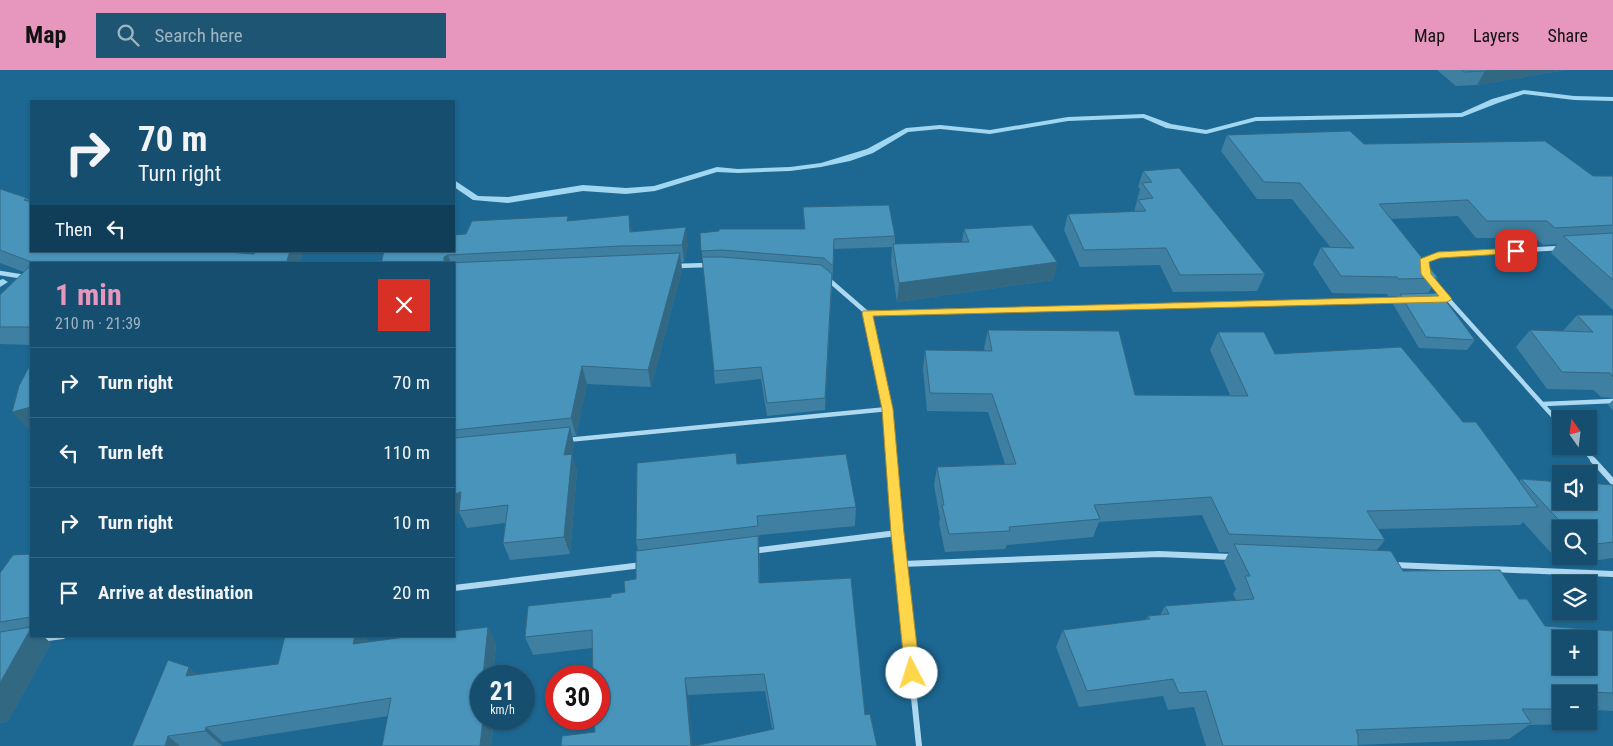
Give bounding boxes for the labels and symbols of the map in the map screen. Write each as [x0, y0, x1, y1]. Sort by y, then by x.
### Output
pin [1495, 230, 1537, 272]
north arrow [1552, 410, 1598, 455]
position arrow [885, 646, 937, 698]
speed limit sign: 30 [545, 665, 610, 730]

